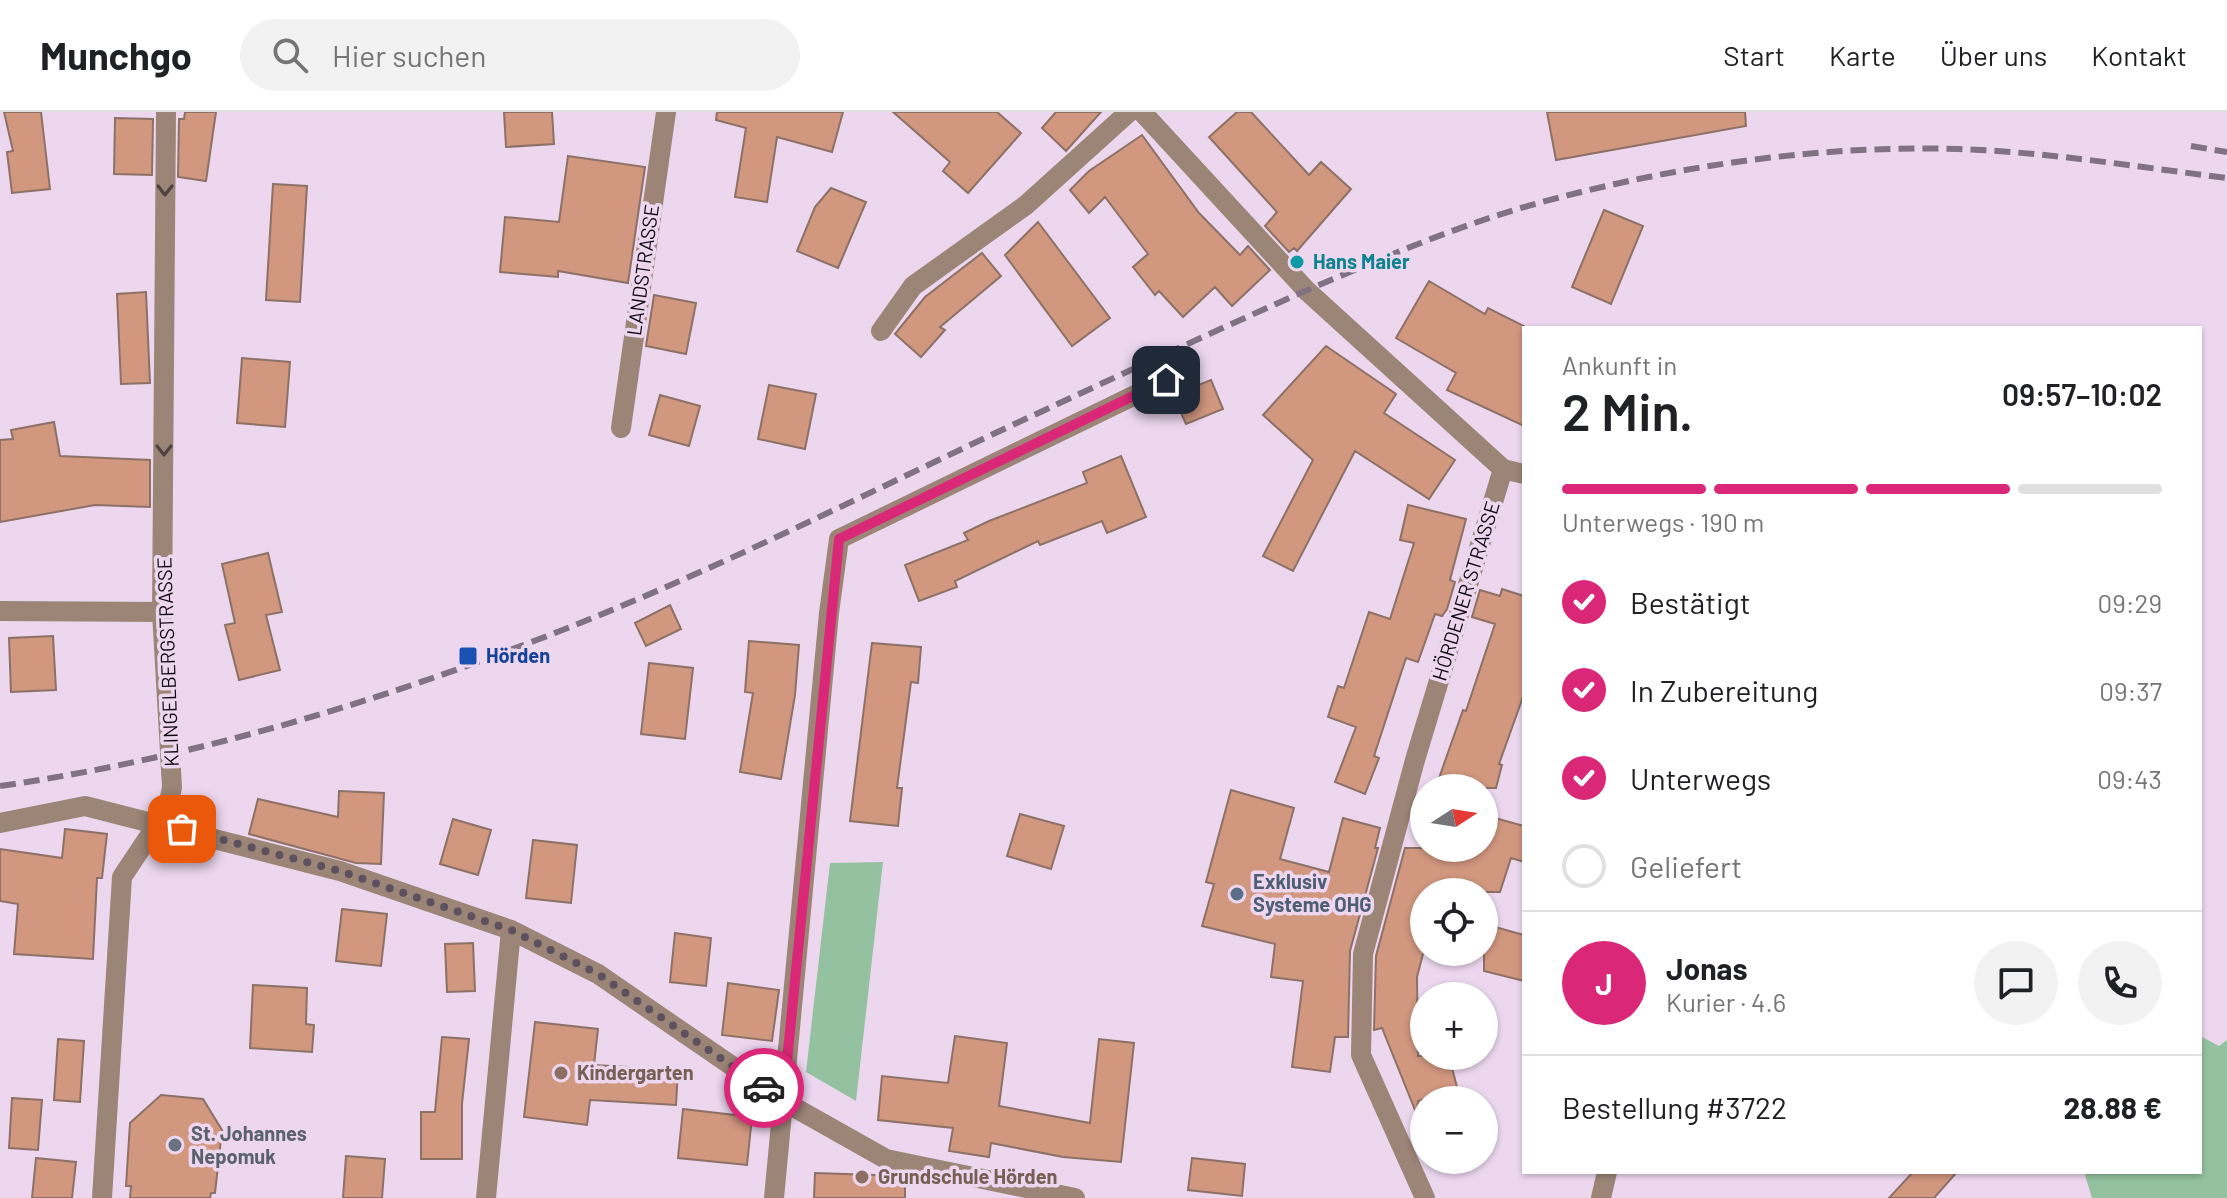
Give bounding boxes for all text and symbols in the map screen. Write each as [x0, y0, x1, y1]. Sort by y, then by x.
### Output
search box [240, 19, 800, 91]
text: Munchgo [40, 32, 192, 78]
icon: search [268, 33, 312, 77]
text: Hier suchen [332, 37, 486, 73]
text: Start [1723, 38, 1785, 72]
text: Karte [1829, 38, 1896, 72]
text: Über uns [1940, 38, 2047, 72]
text: Kontakt [2091, 38, 2187, 72]
one-way arrow [156, 184, 174, 197]
street label: LANDSTRASSE [621, 203, 663, 337]
place label: Hans Maier [1313, 249, 1410, 273]
marker: Hans Maier [1288, 253, 1306, 271]
pin [1132, 346, 1200, 414]
text: Ankunft in [1562, 349, 1677, 380]
icon: home [1144, 358, 1188, 402]
text: 09:57–10:02 [2002, 376, 2162, 412]
text: 2 Min. [1562, 379, 1693, 441]
one-way arrow [155, 444, 173, 457]
street label: HÖRDENER STRASSE [1426, 498, 1504, 683]
text: Unterwegs · 190 m [1562, 506, 1764, 537]
street label: KLINGELBERGSTRASSE [151, 557, 183, 767]
icon: check [1562, 580, 1606, 624]
text: Bestätigt [1630, 584, 1751, 620]
text: 09:29 [2097, 587, 2162, 618]
place label: Hörden [486, 643, 550, 667]
marker: Hörden [457, 645, 479, 667]
icon: check [1562, 668, 1606, 712]
text: In Zubereitung [1630, 672, 1818, 708]
text: 09:37 [2099, 675, 2162, 706]
icon: check [1562, 756, 1606, 800]
text: Unterwegs [1630, 760, 1771, 796]
text: 09:43 [2097, 763, 2162, 794]
north arrow [1410, 774, 1498, 862]
map controls [1410, 774, 1498, 1174]
pin [148, 795, 216, 863]
icon: bag [160, 807, 204, 851]
text: Geliefert [1630, 848, 1742, 884]
place label: Exklusiv Systeme OHG [1253, 869, 1371, 916]
button: locate [1410, 878, 1498, 966]
marker: Exklusiv Systeme OHG [1228, 885, 1246, 903]
button: chat [1974, 941, 2058, 1025]
button: phone [2078, 941, 2162, 1025]
text: Jonas [1666, 950, 1748, 986]
text: J [1595, 965, 1613, 1001]
button: + [1410, 982, 1498, 1070]
text: Kurier · 4.6 [1666, 986, 1786, 1017]
courier [724, 1048, 804, 1128]
place label: Kindergarten [577, 1060, 694, 1084]
marker: Kindergarten [552, 1064, 570, 1082]
icon: car [742, 1066, 786, 1110]
button: − [1410, 1086, 1498, 1174]
text: Bestellung #3722 [1562, 1089, 1787, 1125]
text: 28.88 € [2063, 1089, 2162, 1125]
place label: St. Johannes Nepomuk [191, 1121, 307, 1168]
marker: St. Johannes Nepomuk [166, 1136, 184, 1154]
place label: Grundschule Hörden [878, 1164, 1058, 1188]
marker: Grundschule Hörden [853, 1168, 871, 1186]

